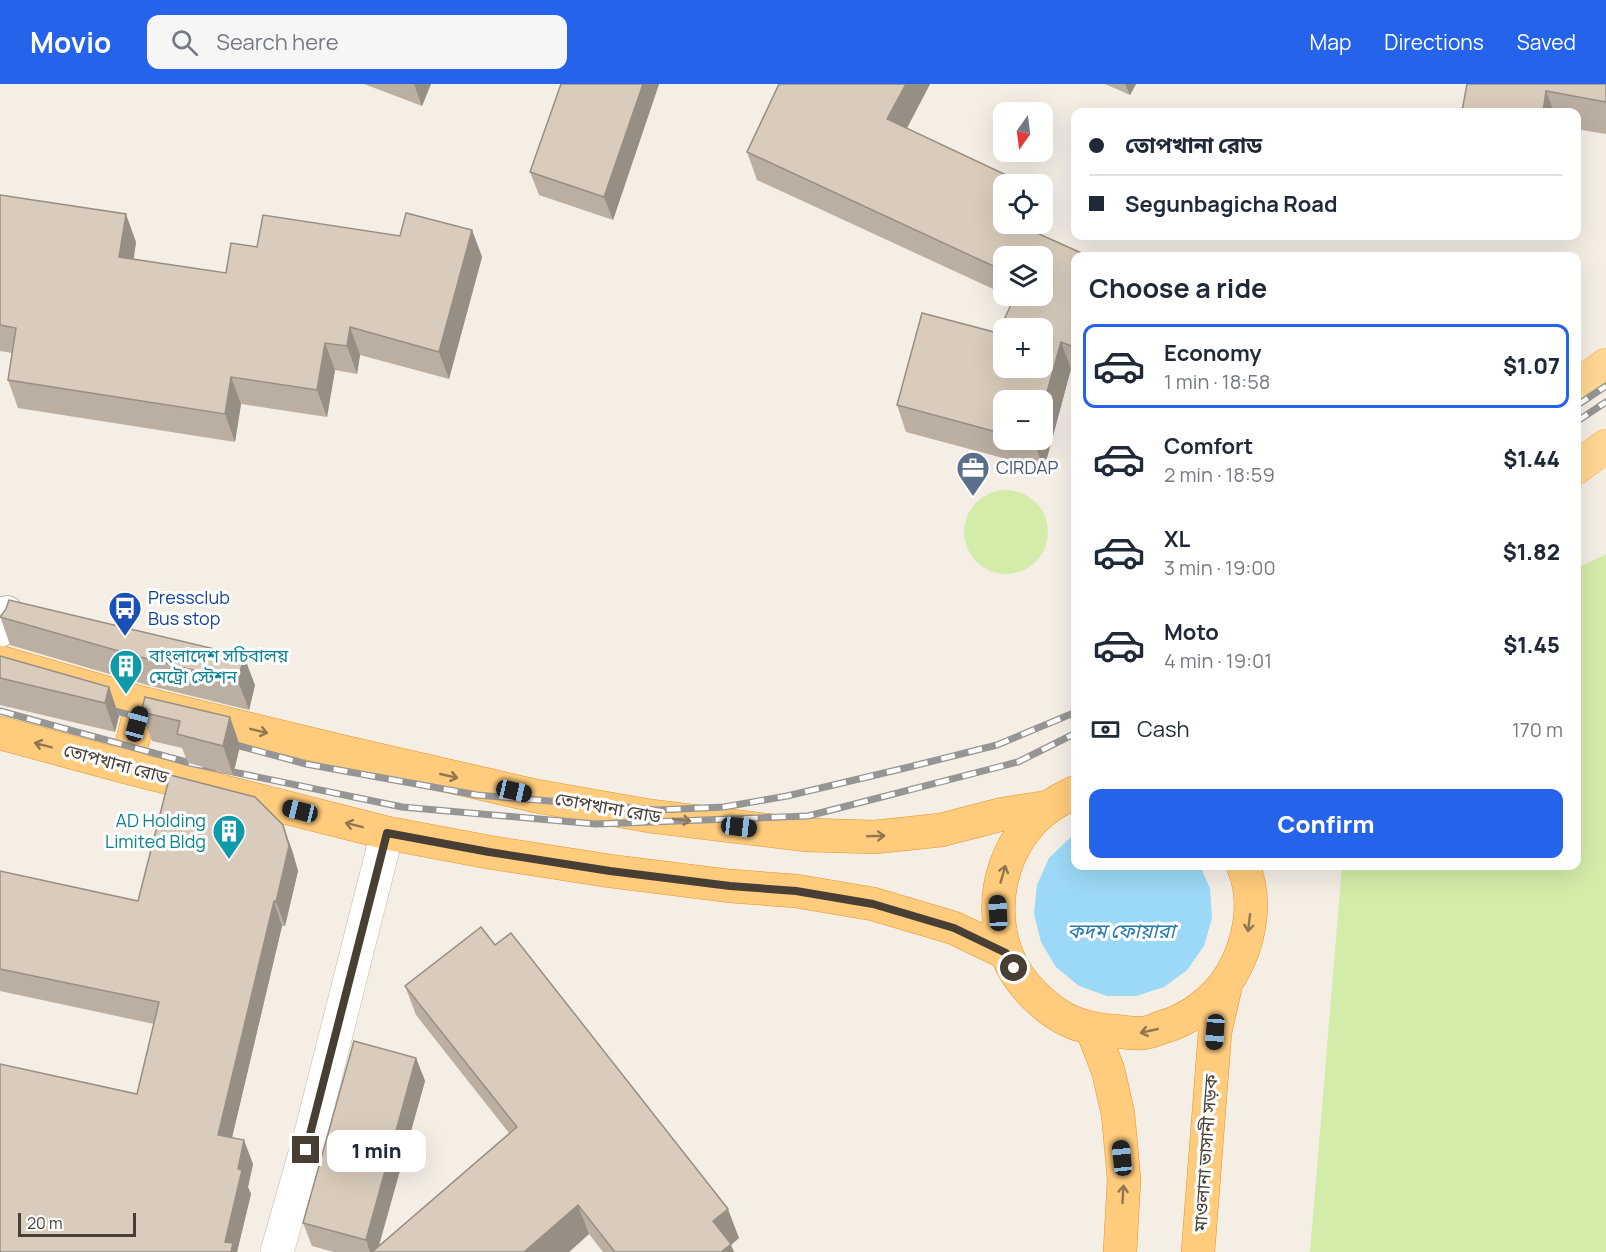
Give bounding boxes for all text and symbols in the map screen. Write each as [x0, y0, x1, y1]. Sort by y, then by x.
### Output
search box [147, 15, 567, 69]
text: Movio [30, 23, 111, 61]
icon: search [168, 26, 201, 59]
text: Search here [216, 27, 339, 57]
text: Map [1310, 28, 1351, 56]
text: Directions [1384, 28, 1484, 56]
text: Saved [1517, 28, 1576, 56]
north arrow [993, 102, 1053, 162]
map controls [993, 102, 1053, 450]
text: তোপখানা রোড [1125, 130, 1262, 160]
button: locate [993, 174, 1053, 234]
text: Segunbagicha Road [1125, 189, 1338, 219]
button: layers [993, 246, 1053, 306]
text: Choose a ride [1089, 269, 1267, 306]
button: + [993, 318, 1053, 378]
text: Economy [1164, 338, 1262, 368]
icon: car [1092, 339, 1146, 393]
text: $1.07 [1503, 351, 1560, 381]
text: 1 min · 18:58 [1164, 368, 1270, 395]
button: − [993, 390, 1053, 450]
text: Comfort [1164, 431, 1253, 461]
icon: car [1092, 432, 1146, 486]
text: $1.44 [1503, 444, 1560, 474]
office icon: CIRDAP [955, 450, 991, 497]
place label: CIRDAP [996, 455, 1059, 479]
text: 2 min · 18:59 [1164, 461, 1275, 488]
text: XL [1164, 524, 1190, 554]
icon: car [1092, 525, 1146, 579]
text: $1.82 [1503, 537, 1560, 567]
text: 3 min · 19:00 [1164, 554, 1276, 581]
place label: Pressclub Bus stop [148, 585, 230, 630]
bus stop icon: Pressclub Bus stop [107, 590, 143, 637]
text: Moto [1164, 617, 1219, 647]
icon: car [1092, 618, 1146, 672]
text: $1.45 [1503, 630, 1560, 660]
place label: বাংলাদেশ সচিবালয় মেট্রো স্টেশন [148, 643, 289, 688]
text: 4 min · 19:01 [1164, 647, 1272, 674]
building icon: বাংলাদেশ সচিবালয় মেট্রো স্টেশন [108, 648, 144, 695]
car [124, 704, 150, 744]
icon: cash [1089, 713, 1122, 746]
text: Cash [1137, 714, 1190, 744]
text: 170 m [1512, 716, 1563, 743]
one-way arrow [250, 726, 269, 738]
street label: তোপখানা রোড [61, 738, 172, 789]
one-way arrow [34, 739, 53, 750]
one-way arrow [439, 770, 458, 782]
car [494, 778, 534, 804]
street label: তোপখানা রোড [553, 786, 663, 828]
button: Confirm [1089, 789, 1563, 858]
car [280, 798, 320, 824]
place label: AD Holding Limited Bldg [105, 808, 206, 853]
building icon: AD Holding Limited Bldg [211, 813, 247, 860]
one-way arrow [671, 814, 691, 825]
car [720, 816, 758, 838]
one-way arrow [345, 818, 364, 830]
one-way arrow [865, 831, 885, 842]
one-way arrow [998, 865, 1009, 884]
car [988, 895, 1008, 931]
one-way arrow [1243, 913, 1254, 932]
water label: কদম ফোয়ারা [1067, 917, 1179, 944]
route start [1000, 954, 1027, 981]
car [1205, 1013, 1225, 1051]
one-way arrow [1140, 1025, 1159, 1037]
street label: মাওলানা ভাসানী সড়ক [1187, 1073, 1222, 1233]
callout: 1 min [327, 1129, 426, 1171]
route end [292, 1136, 319, 1163]
text: 1 min [351, 1137, 402, 1164]
car [1111, 1139, 1133, 1177]
one-way arrow [1118, 1184, 1129, 1204]
scale bar [18, 1210, 136, 1238]
text: 20 m [27, 1212, 63, 1234]

